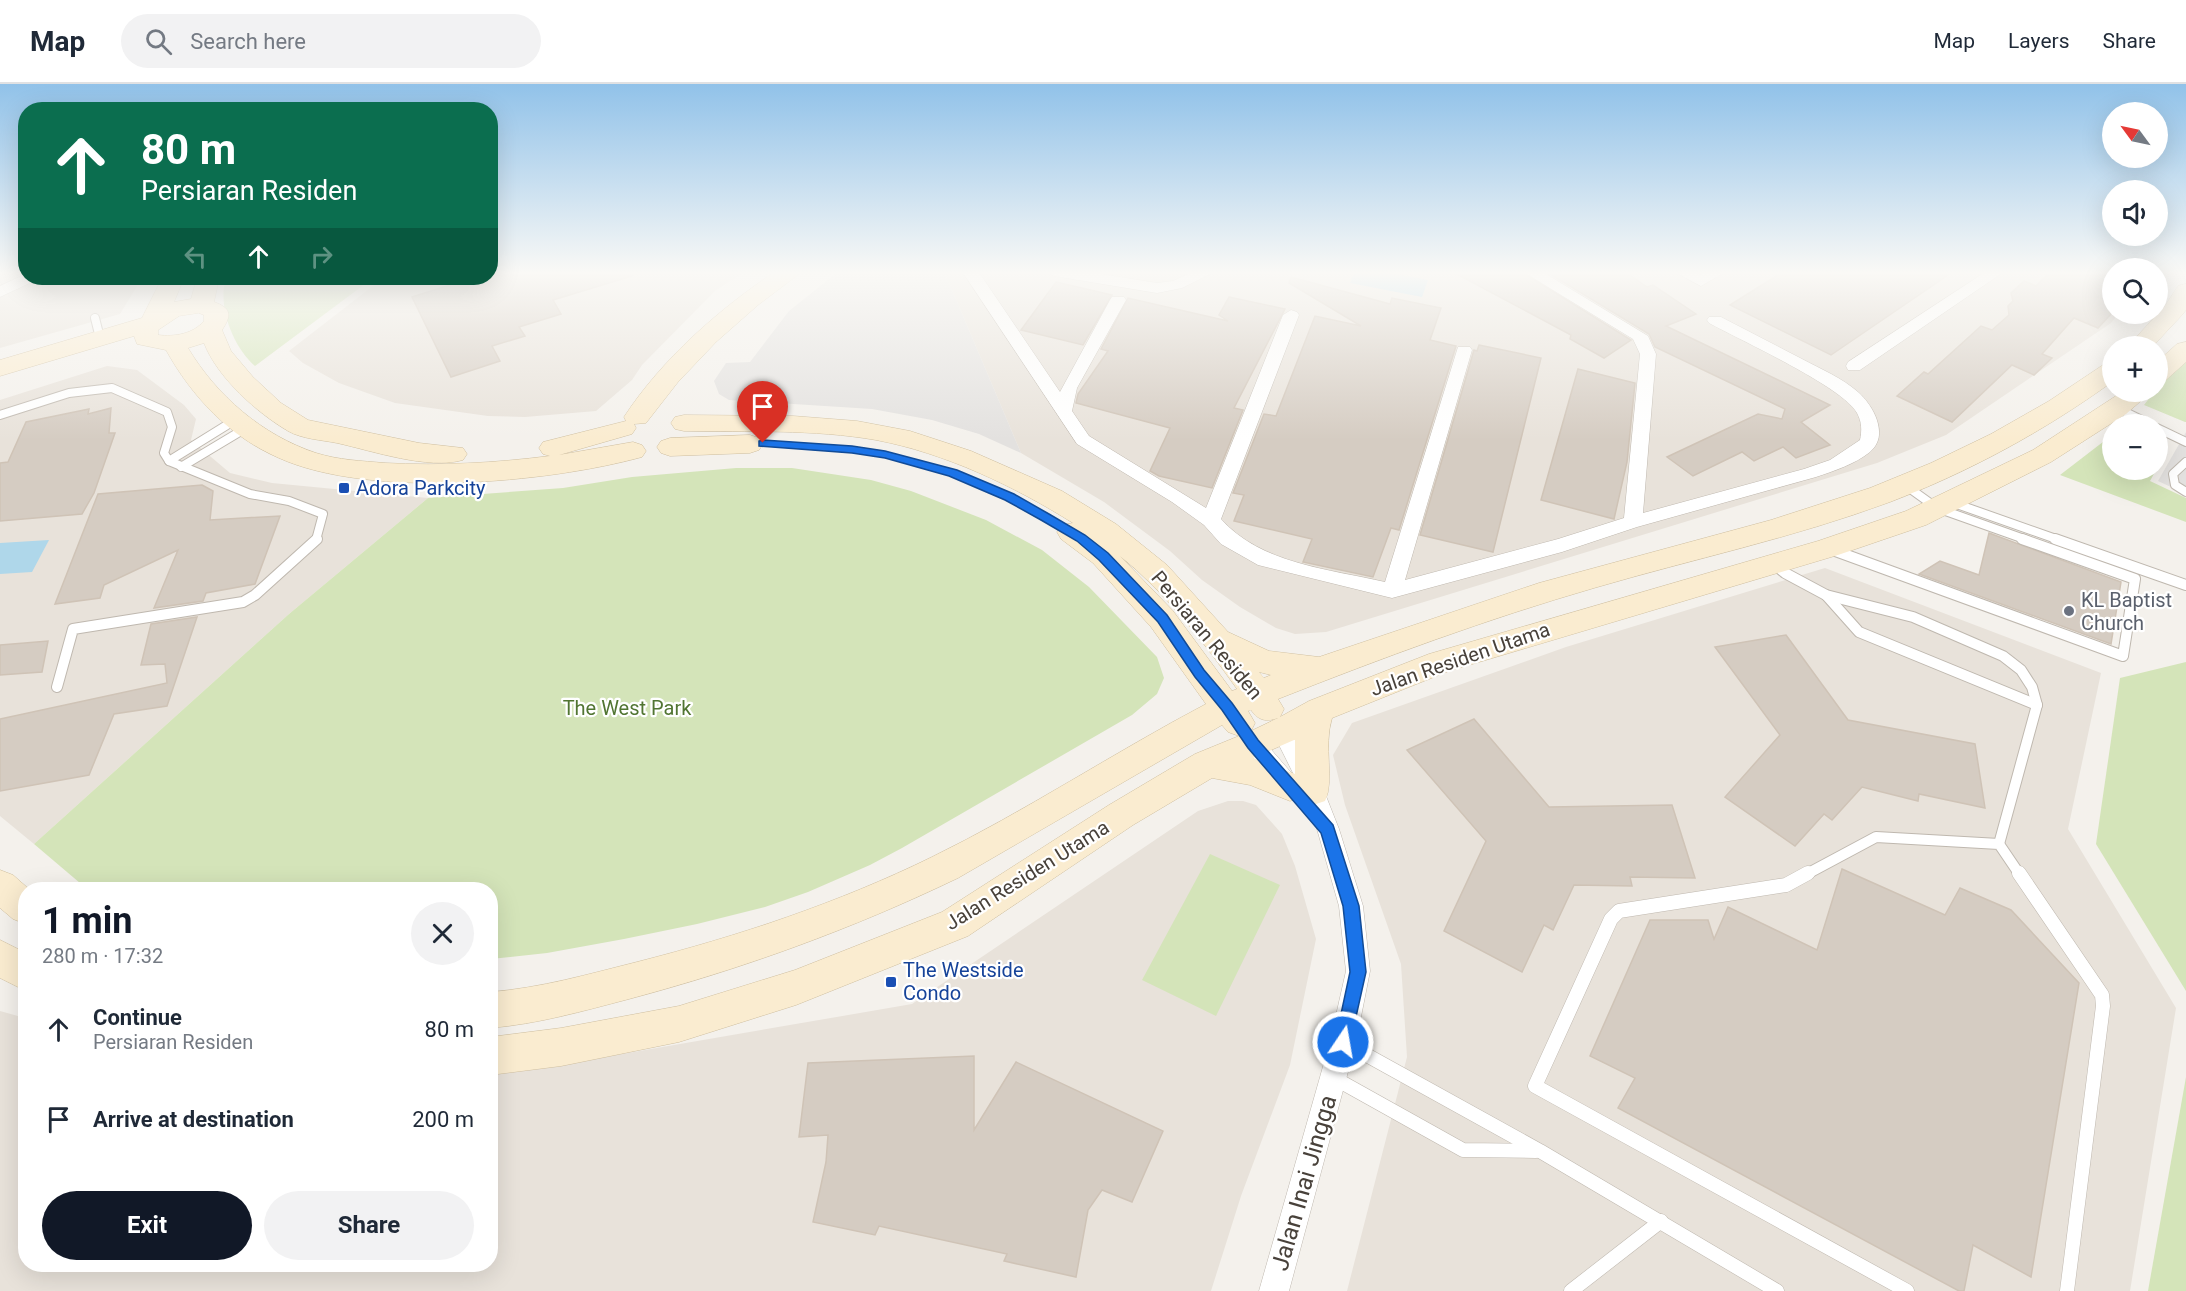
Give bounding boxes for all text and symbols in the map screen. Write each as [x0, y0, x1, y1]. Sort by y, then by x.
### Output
search box [121, 14, 541, 68]
text: Map [30, 25, 85, 58]
icon: search [142, 25, 175, 58]
text: Search here [190, 29, 306, 54]
text: Map [1933, 29, 1975, 53]
text: Layers [2008, 29, 2069, 53]
text: Share [2102, 29, 2156, 53]
north arrow [2102, 102, 2168, 168]
map controls [2102, 102, 2168, 480]
text: 80 m [141, 125, 236, 174]
icon: ahead [42, 126, 120, 204]
text: Persiaran Residen [141, 175, 357, 207]
button: sound [2102, 180, 2168, 246]
icon: left [179, 240, 212, 273]
icon: ahead [242, 240, 275, 273]
icon: right [305, 240, 338, 273]
button: search [2102, 258, 2168, 324]
button: + [2102, 336, 2168, 402]
pin [737, 381, 788, 443]
icon: arrive [746, 390, 779, 423]
button: − [2102, 414, 2168, 480]
place label: Adora Parkcity [356, 476, 486, 500]
marker: Adora Parkcity [337, 481, 351, 495]
street label: Persiaran Residen [1146, 566, 1268, 704]
place label: KL Baptist Church [2081, 588, 2172, 635]
marker: KL Baptist Church [2062, 604, 2076, 618]
street label: Jalan Residen Utama [1367, 617, 1553, 701]
park label: The West Park [563, 696, 692, 720]
street label: Jalan Residen Utama [941, 815, 1113, 935]
text: 1 min [42, 900, 133, 942]
button: close [411, 902, 474, 965]
text: 280 m · 17:32 [42, 944, 163, 968]
place label: The Westside Condo [903, 958, 1024, 1005]
marker: The Westside Condo [884, 975, 898, 989]
text: Continue [93, 1005, 182, 1030]
position arrow [1311, 1010, 1375, 1074]
icon: ahead [42, 1013, 75, 1046]
text: 80 m [425, 1017, 474, 1042]
text: Persiaran Residen [93, 1030, 253, 1054]
street label: Jalan Inai Jingga [1266, 1092, 1342, 1274]
icon: arrive [42, 1103, 75, 1136]
text: Arrive at destination [93, 1107, 294, 1132]
text: 200 m [412, 1107, 474, 1132]
button: Exit [42, 1191, 252, 1260]
button: Share [264, 1191, 474, 1260]

